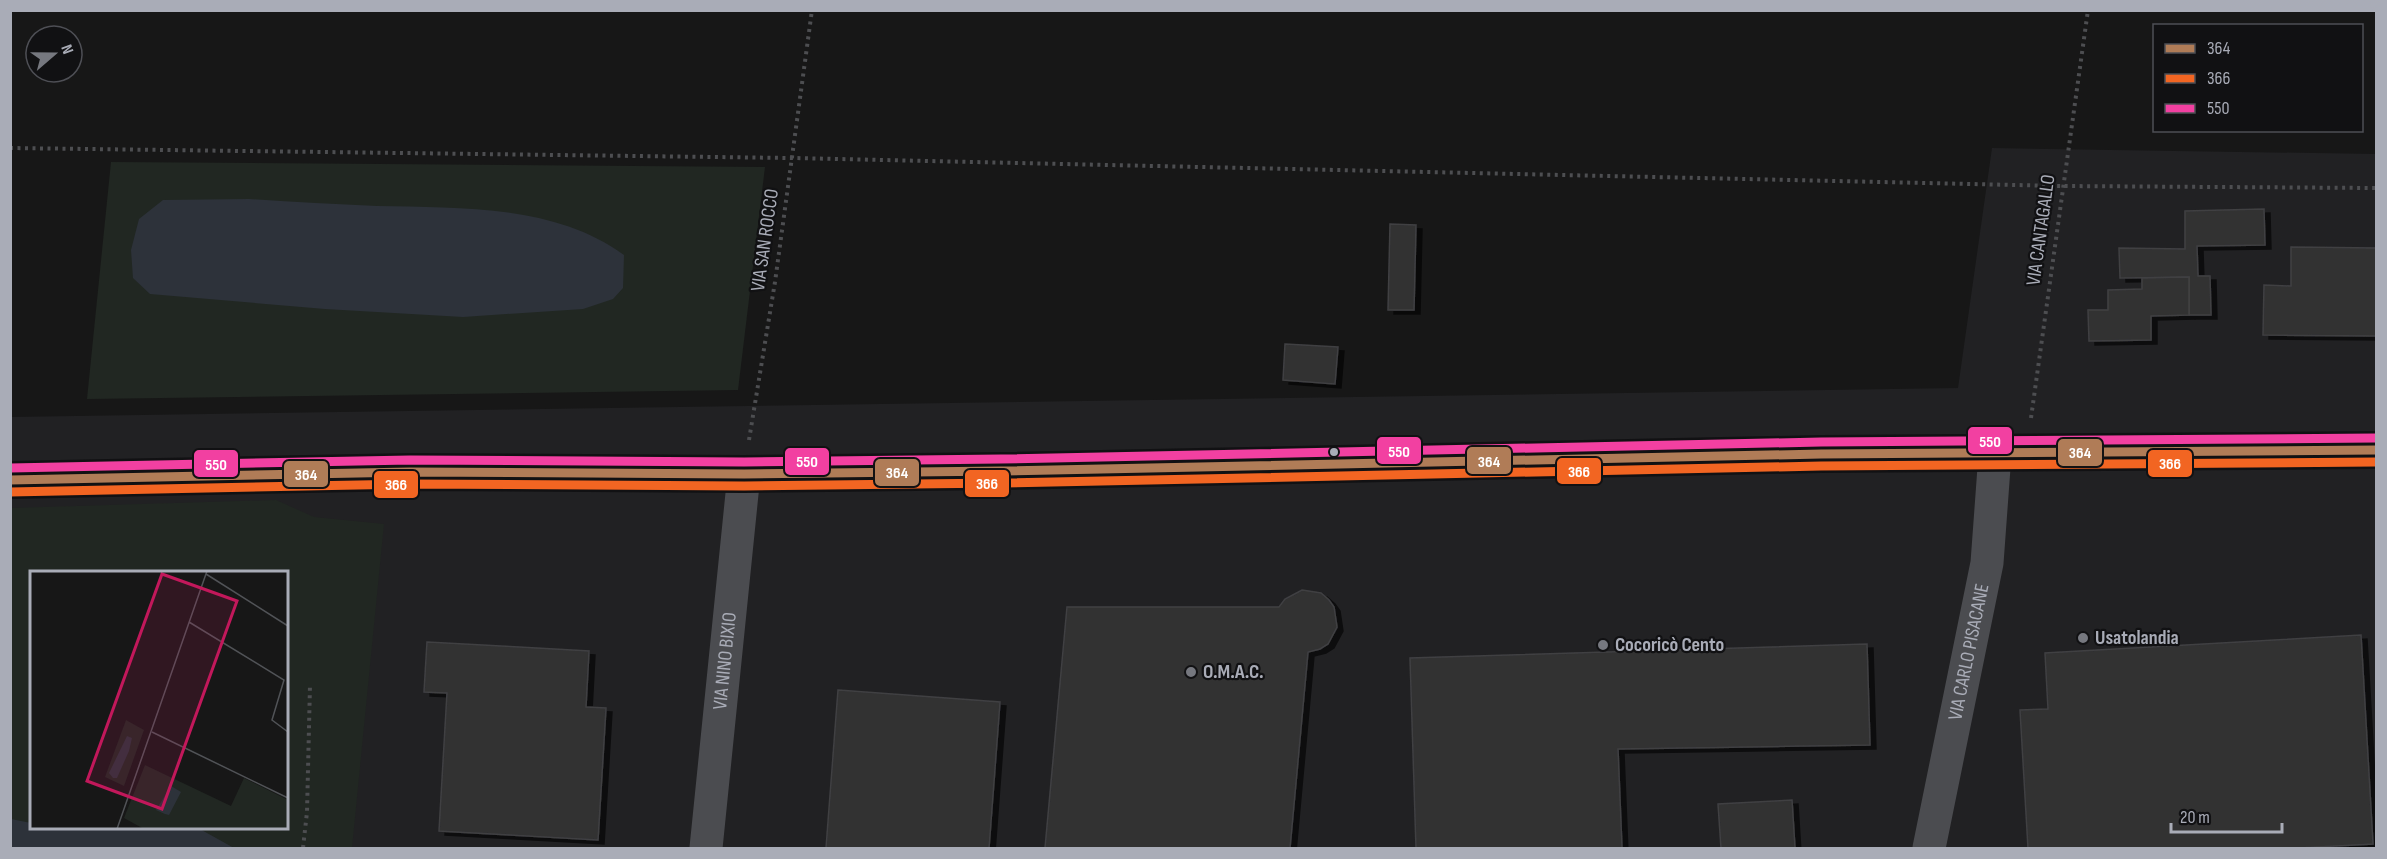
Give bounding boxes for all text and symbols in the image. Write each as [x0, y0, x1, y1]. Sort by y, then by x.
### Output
north arrow [24, 24, 84, 84]
legend [2153, 24, 2363, 132]
text: 364 [2207, 38, 2231, 59]
text: N [56, 42, 77, 57]
text: 366 [2207, 68, 2230, 89]
text: 550 [2207, 98, 2229, 119]
street label: VIA CANTAGALLO [2021, 173, 2061, 287]
street label: VIA SAN ROCCO [746, 187, 784, 293]
line badge: 550 [1967, 426, 2013, 455]
text: 550 [1979, 433, 2001, 452]
line badge: 550 [1376, 436, 1422, 465]
line badge: 364 [2057, 438, 2103, 467]
text: 550 [1388, 443, 1410, 462]
text: 364 [2069, 444, 2092, 463]
unlabelled marker [1328, 446, 1340, 458]
line badge: 364 [1466, 446, 1512, 475]
line badge: 550 [784, 447, 830, 476]
line badge: 550 [193, 449, 239, 478]
line badge: 366 [2147, 449, 2193, 478]
text: 550 [796, 453, 818, 472]
text: 364 [1478, 453, 1501, 472]
text: 366 [2159, 455, 2181, 474]
text: 550 [205, 456, 227, 475]
line badge: 366 [1556, 457, 1602, 485]
line badge: 364 [874, 458, 920, 487]
line badge: 364 [283, 460, 329, 488]
text: 366 [1568, 463, 1590, 482]
text: 364 [886, 464, 909, 483]
text: 364 [295, 466, 318, 485]
line badge: 366 [964, 469, 1010, 498]
line badge: 366 [373, 470, 419, 499]
text: 366 [976, 475, 998, 494]
text: 366 [385, 476, 407, 495]
inset map [30, 571, 288, 829]
street label: VIA CARLO PISACANE [1943, 582, 1994, 722]
street label: VIA NINO BIXIO [708, 611, 742, 711]
place label: Usatolandia [2095, 626, 2179, 650]
marker: Usatolandia [2076, 631, 2090, 645]
place label: Cocoricò Cento [1615, 633, 1724, 657]
marker: Cocoricò Cento [1596, 638, 1610, 652]
place label: O.M.A.C. [1203, 660, 1264, 684]
marker: O.M.A.C. [1184, 665, 1198, 679]
scale bar [2171, 796, 2282, 834]
text: 20 m [2180, 807, 2210, 828]

